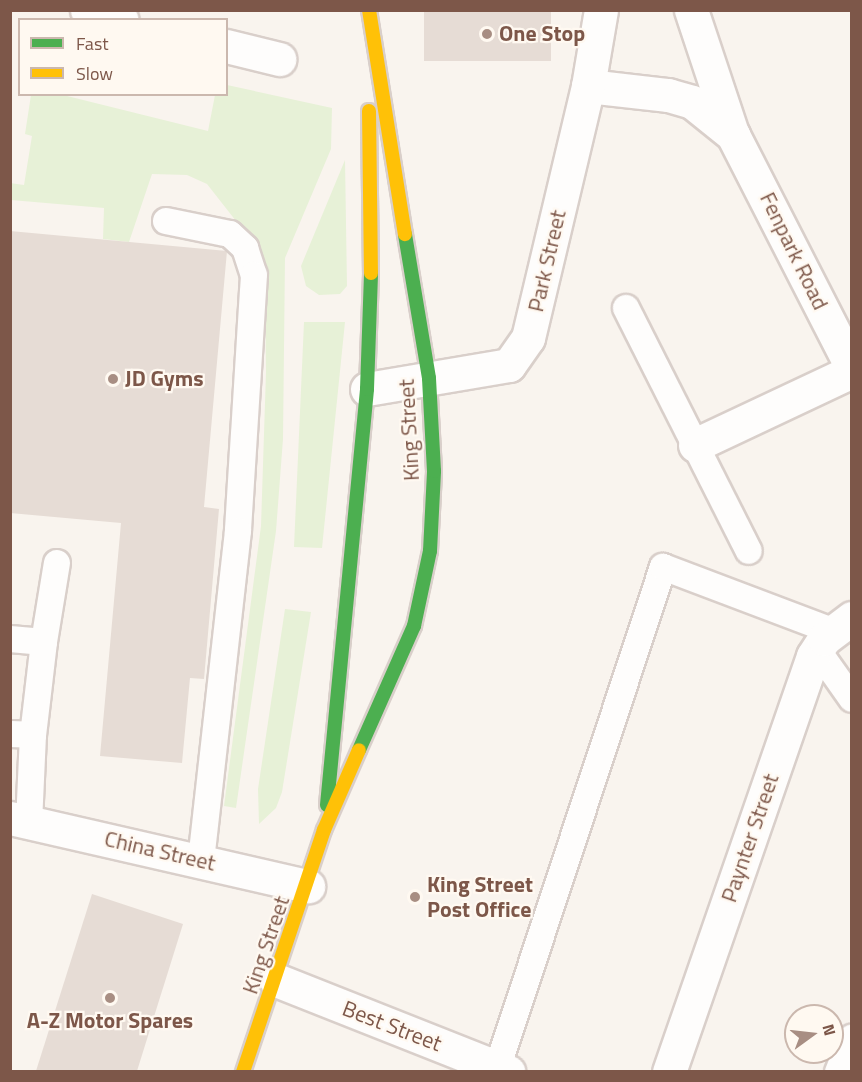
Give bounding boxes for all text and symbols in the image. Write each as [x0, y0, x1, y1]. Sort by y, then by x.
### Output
legend [18, 18, 228, 96]
place label: One Stop [499, 21, 585, 47]
marker: One Stop [480, 27, 494, 41]
text: Fast [76, 30, 109, 57]
text: Slow [76, 60, 113, 87]
street label: Fenpark Road [754, 188, 834, 314]
street label: Park Street [522, 208, 572, 314]
place label: JD Gyms [125, 366, 204, 392]
marker: JD Gyms [106, 372, 120, 386]
street label: King Street [393, 378, 425, 482]
street label: Paynter Street [716, 770, 784, 906]
street label: China Street [102, 825, 218, 877]
place label: King Street Post Office [427, 871, 533, 922]
marker: King Street Post Office [408, 890, 422, 904]
street label: King Street [237, 892, 295, 998]
marker: A-Z Motor Spares [103, 991, 117, 1005]
street label: Best Street [339, 995, 445, 1057]
north arrow [784, 1004, 844, 1064]
place label: A-Z Motor Spares [27, 1008, 193, 1034]
text: N [816, 1021, 842, 1038]

